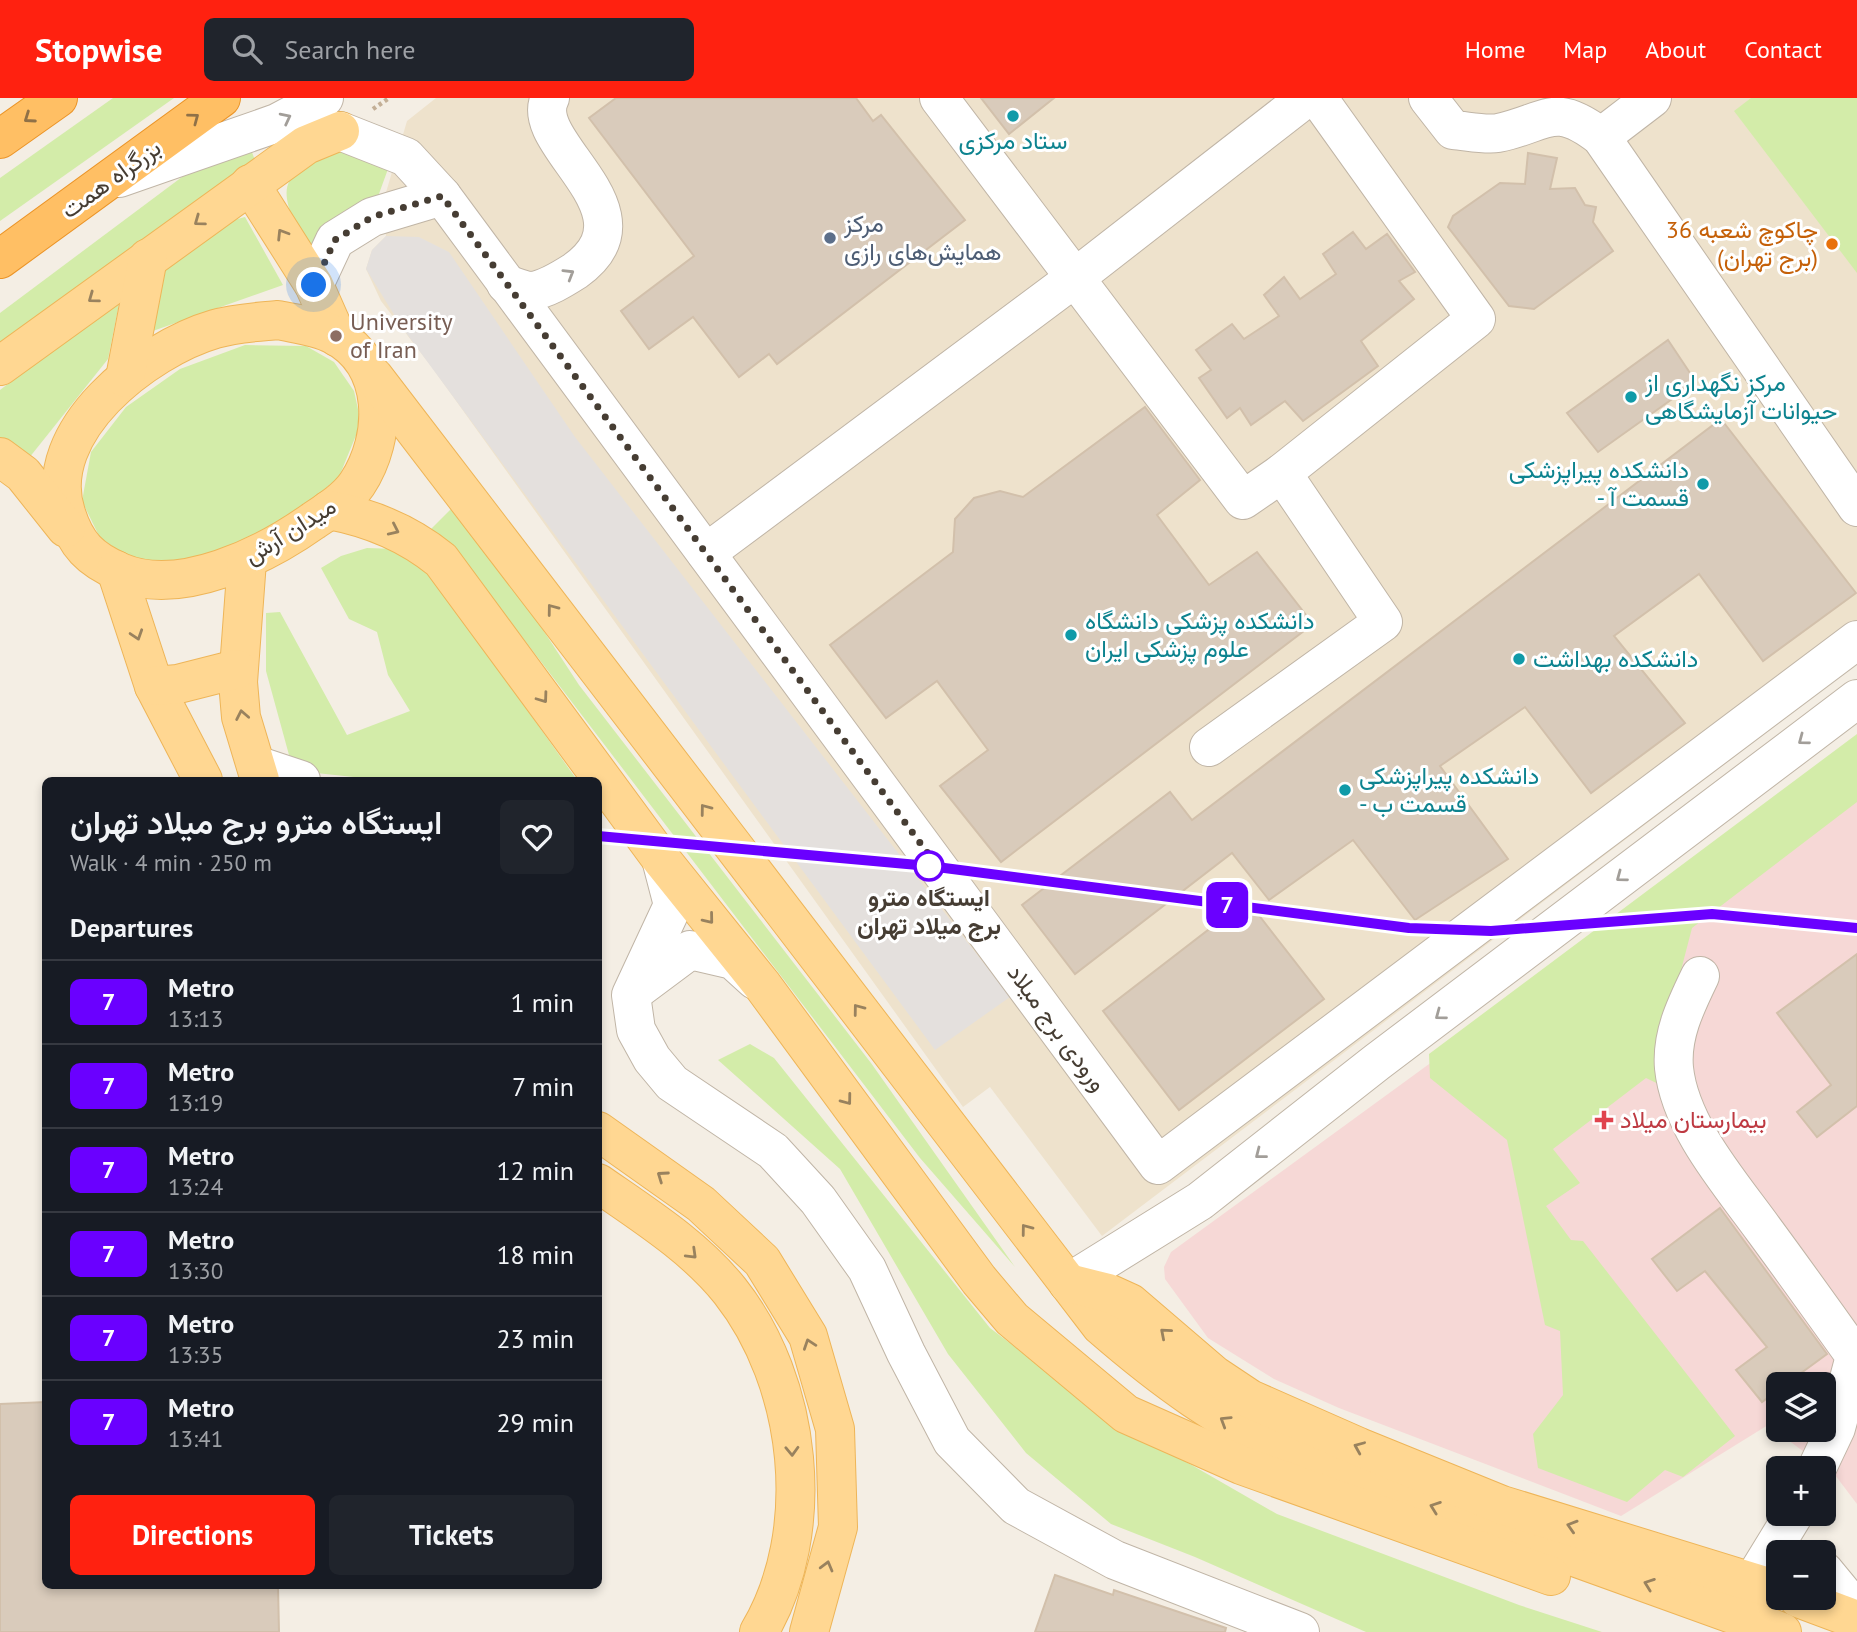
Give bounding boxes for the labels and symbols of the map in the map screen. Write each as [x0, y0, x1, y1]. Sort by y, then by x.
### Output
marker: ستاد مرکزی [1005, 108, 1021, 124]
one-way arrow [24, 110, 37, 123]
one-way arrow [279, 112, 291, 126]
one-way arrow [186, 114, 199, 126]
place label: ستاد مرکزی [959, 125, 1067, 156]
street label: بزرگراه همت [55, 132, 167, 225]
place label: مرکز همایش‌های رازی [843, 208, 1001, 267]
one-way arrow [194, 213, 207, 225]
place label: چاکوچ شعبه 36 (برج تهران) [1666, 214, 1818, 274]
one-way arrow [277, 228, 290, 241]
marker: مرکز همایش‌های رازی [822, 230, 838, 246]
marker: چاکوچ شعبه 36 (برج تهران) [1824, 236, 1840, 252]
your location [296, 267, 331, 302]
one-way arrow [561, 269, 574, 282]
one-way arrow [88, 290, 101, 302]
place label: University of Iran [350, 306, 453, 365]
marker: University of Iran [328, 328, 344, 344]
place label: مرکز نگهداری از حیوانات آزمایشگاهی [1644, 367, 1837, 426]
marker: مرکز نگهداری از حیوانات آزمایشگاهی [1623, 389, 1639, 405]
place label: دانشکده پیراپزشکی - قسمت آ [1509, 454, 1689, 513]
marker: دانشکده پیراپزشکی - قسمت آ [1695, 476, 1711, 492]
street label: میدان آرش [238, 490, 342, 571]
one-way arrow [387, 522, 399, 536]
one-way arrow [547, 604, 560, 617]
place label: دانشکده پزشکی دانشگاه علوم پزشکی ایران [1085, 605, 1315, 665]
marker: دانشکده پزشکی دانشگاه علوم پزشکی ایران [1063, 627, 1079, 643]
one-way arrow [129, 628, 143, 641]
place label: دانشکده بهداشت [1533, 643, 1698, 674]
marker: دانشکده بهداشت [1511, 651, 1527, 667]
one-way arrow [535, 690, 547, 703]
one-way arrow [235, 709, 250, 721]
one-way arrow [1798, 732, 1810, 745]
place label: دانشکده پیراپزشکی - قسمت ب [1359, 760, 1539, 819]
marker: دانشکده پیراپزشکی - قسمت ب [1337, 782, 1353, 798]
one-way arrow [700, 804, 713, 817]
marker: ایستگاه مترو برج میلاد تهران [914, 851, 944, 881]
one-way arrow [1616, 869, 1629, 882]
place label: ایستگاه مترو برج میلاد تهران [857, 882, 1001, 942]
line badge: 7 [1204, 882, 1250, 928]
one-way arrow [700, 912, 713, 924]
street label: ورودی برج میلاد [1000, 958, 1114, 1098]
one-way arrow [854, 1004, 867, 1017]
one-way arrow [1435, 1006, 1447, 1019]
one-way arrow [839, 1092, 852, 1104]
place label: بیمارستان میلاد [1620, 1104, 1767, 1135]
marker: بیمارستان میلاد [1594, 1110, 1614, 1130]
one-way arrow [1255, 1145, 1267, 1158]
one-way arrow [657, 1172, 670, 1184]
one-way arrow [1022, 1224, 1035, 1236]
one-way arrow [684, 1245, 697, 1258]
one-way arrow [1160, 1329, 1173, 1341]
one-way arrow [803, 1338, 818, 1350]
one-way arrow [1219, 1416, 1232, 1429]
one-way arrow [1354, 1442, 1366, 1456]
one-way arrow [785, 1446, 800, 1457]
one-way arrow [1429, 1501, 1441, 1515]
one-way arrow [1567, 1520, 1579, 1535]
one-way arrow [819, 1560, 833, 1572]
one-way arrow [1643, 1578, 1655, 1592]

